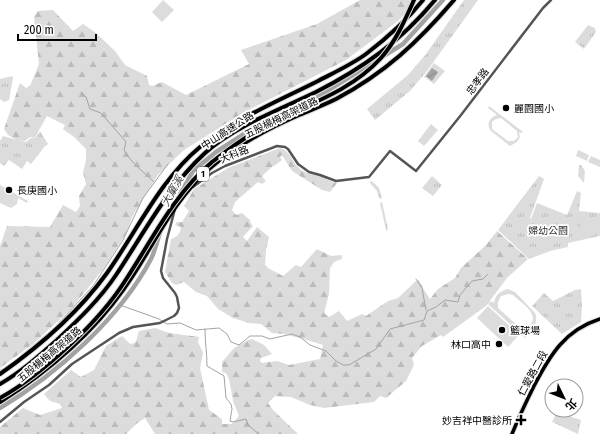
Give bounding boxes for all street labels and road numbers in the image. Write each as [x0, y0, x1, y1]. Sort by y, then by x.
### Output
street label: 忠孝路 [464, 66, 492, 97]
street label: 五股楊梅高架道路 [243, 95, 320, 141]
street label: 中山高速公路 [199, 109, 256, 152]
street label: 大科路 [218, 144, 251, 166]
road number: 1 [197, 167, 209, 181]
street label: 五股楊梅高架道路 [15, 324, 84, 385]
street label: 仁愛路二段 [516, 349, 550, 398]

